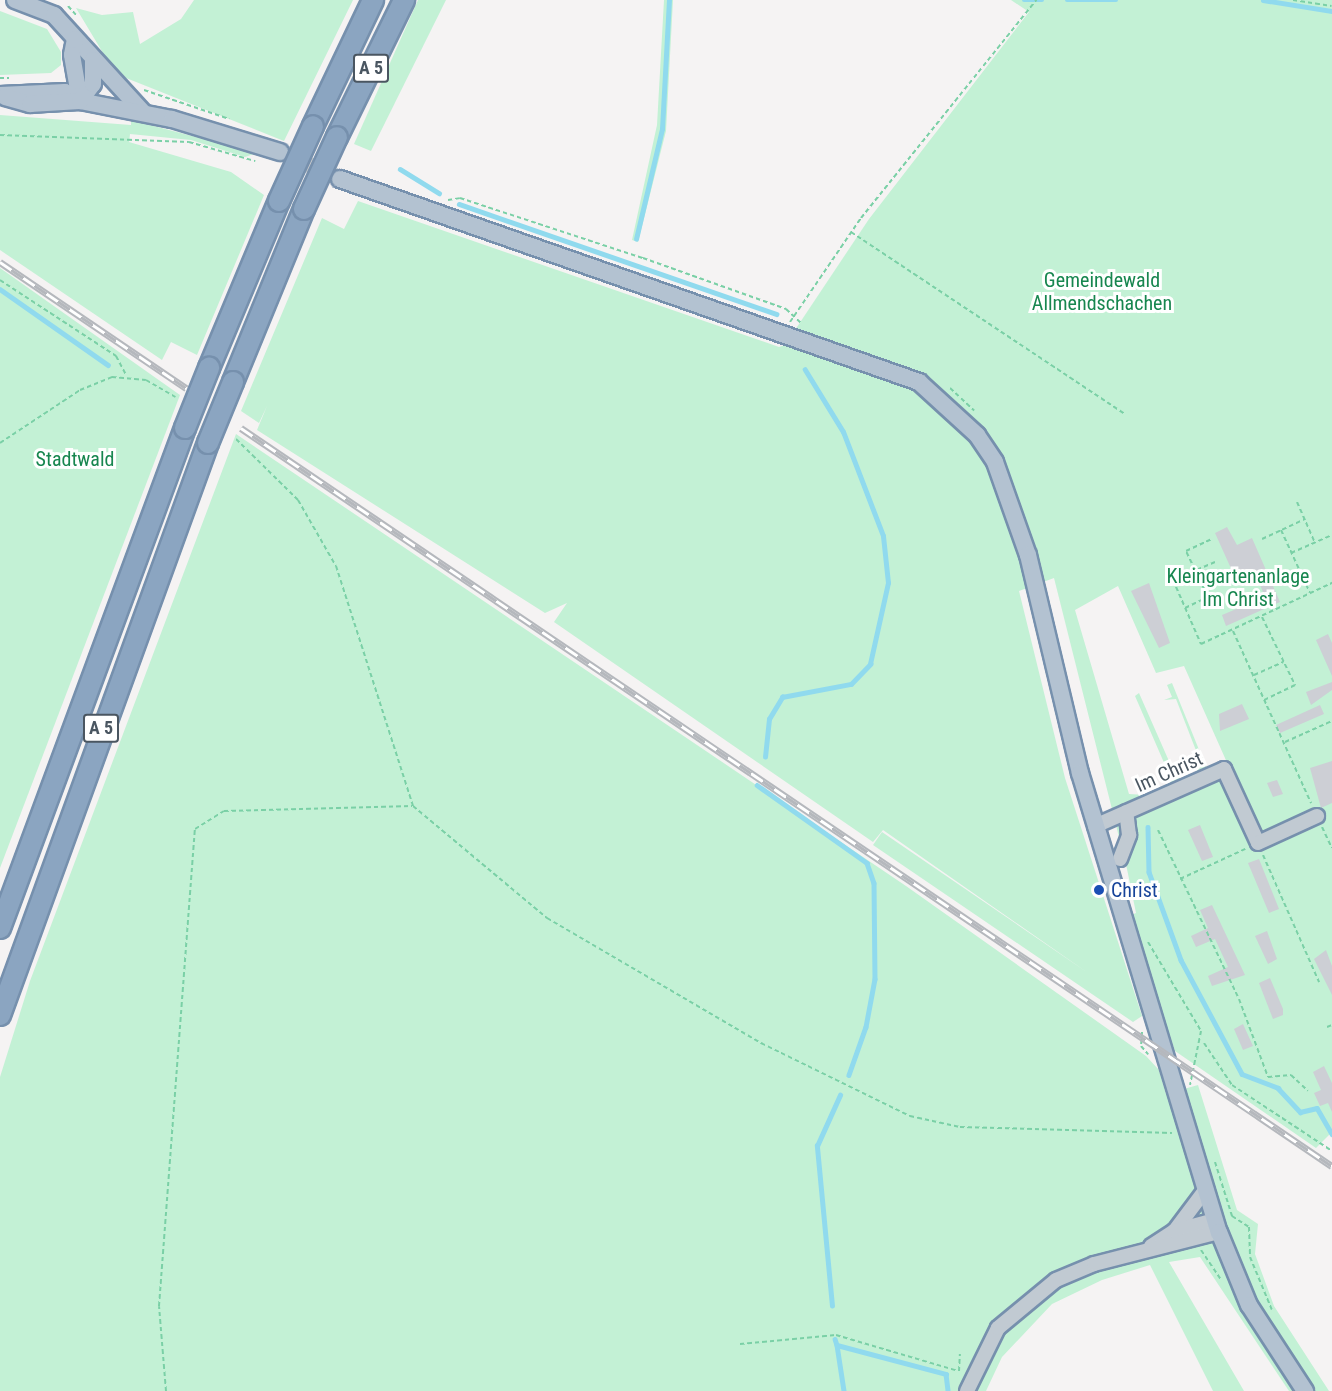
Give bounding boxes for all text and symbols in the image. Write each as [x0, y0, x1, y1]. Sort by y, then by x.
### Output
road number: A 5 [353, 53, 389, 83]
park label: Gemeindewald Allmendschachen [1032, 269, 1172, 316]
park label: Stadtwald [36, 447, 114, 471]
park label: Kleingartenanlage Im Christ [1167, 565, 1309, 612]
road number: A 5 [83, 713, 119, 743]
street label: Im Christ [1132, 747, 1206, 797]
place label: Christ [1111, 878, 1158, 902]
marker: Christ [1092, 883, 1106, 897]

